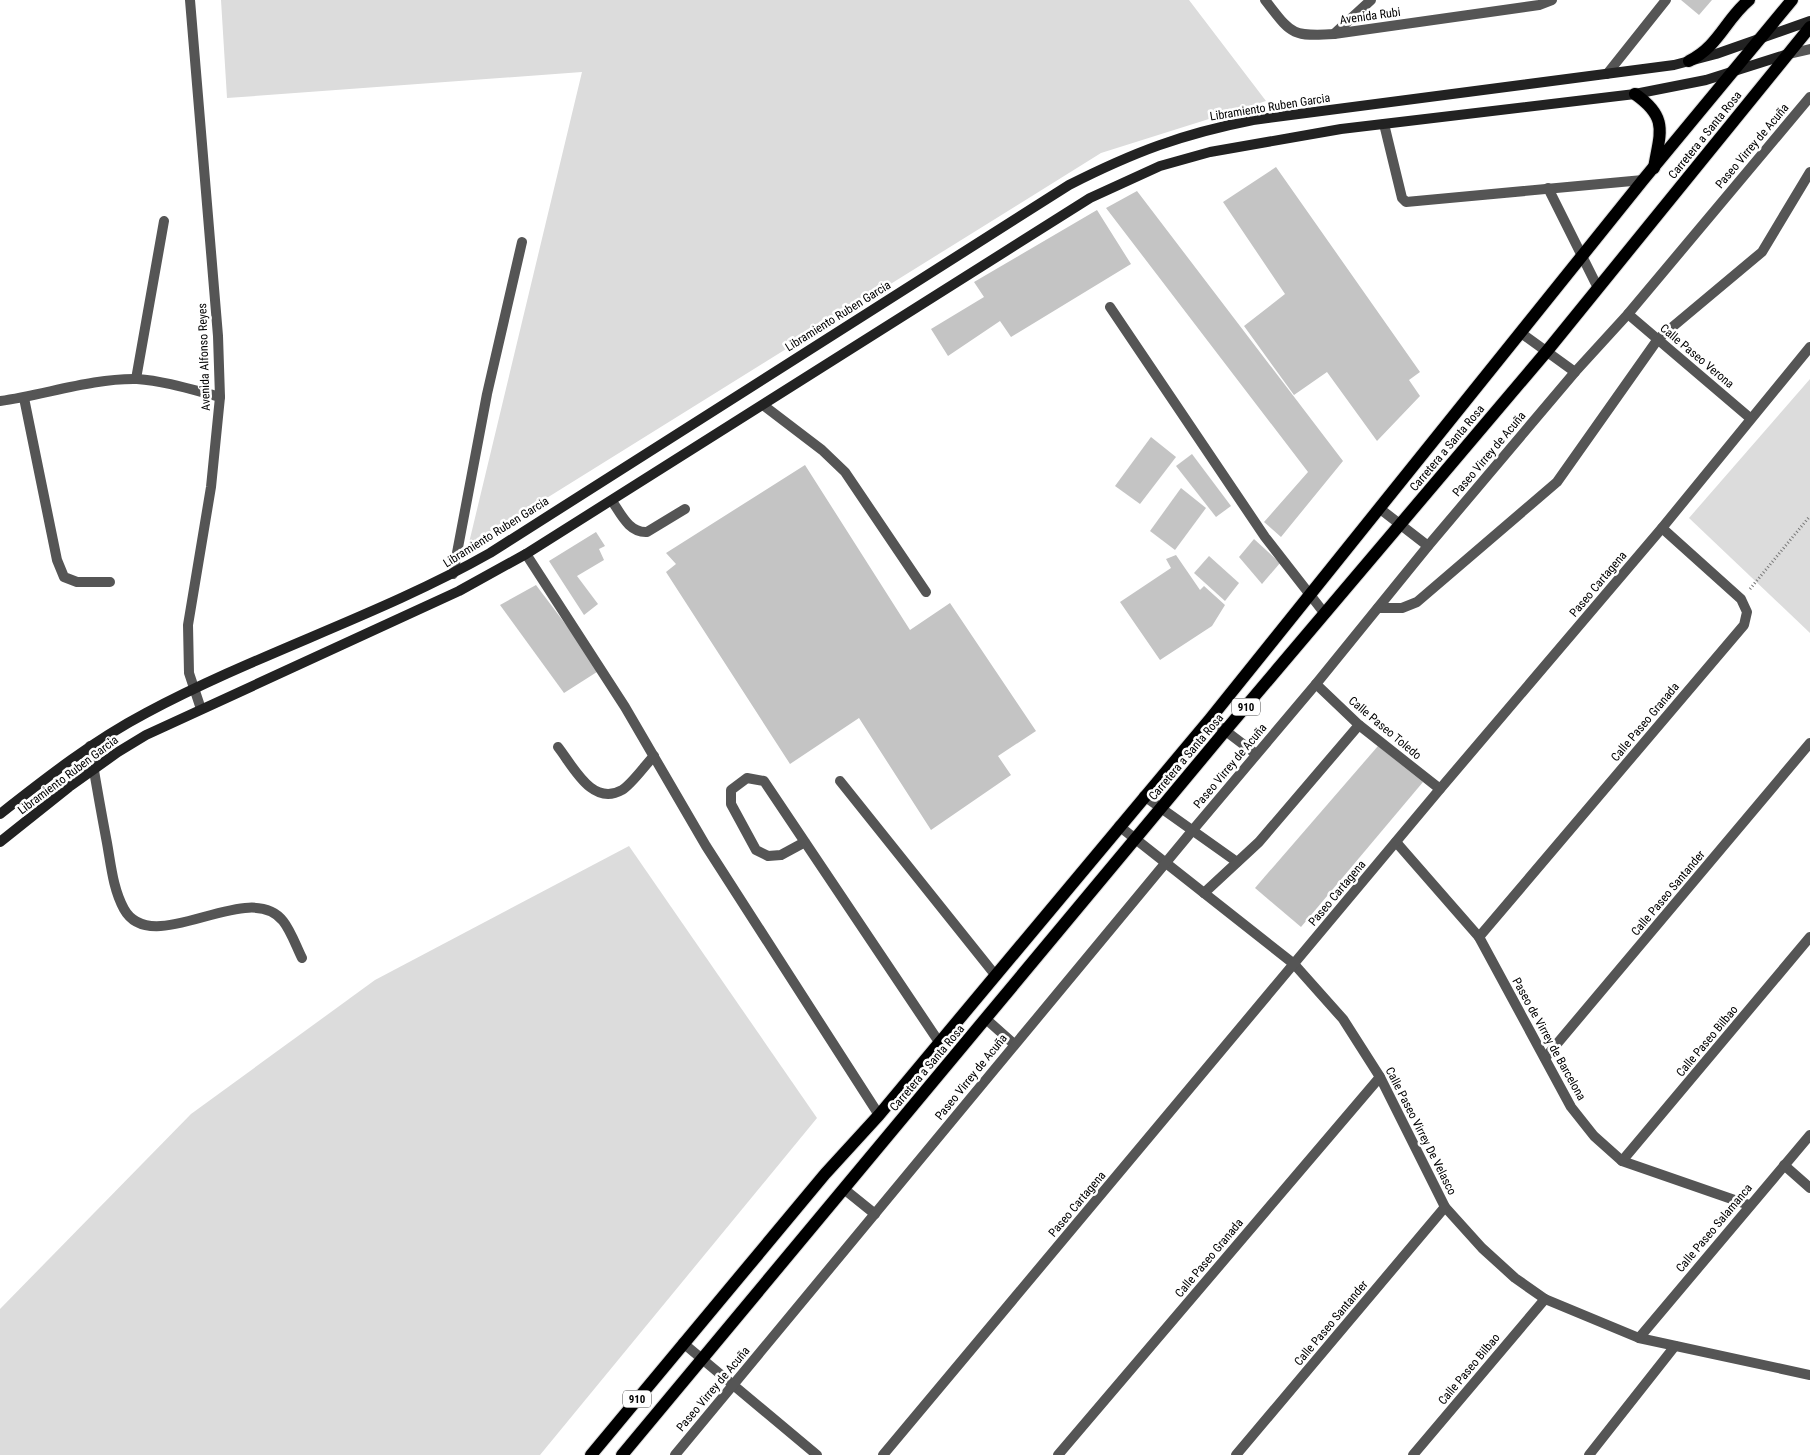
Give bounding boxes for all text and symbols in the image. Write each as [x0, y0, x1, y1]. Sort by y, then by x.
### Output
street label: Avenida Rubi [1339, 5, 1401, 27]
street label: Carretera a Santa Rosa [1665, 88, 1745, 182]
street label: Libramiento Ruben Garcia [1209, 91, 1331, 123]
street label: Paseo Virrey de Acuña [1712, 101, 1792, 191]
street label: Libramiento Ruben Garcia [783, 278, 894, 354]
street label: Avenida Alfonso Reyes [195, 303, 213, 411]
street label: Calle Paseo Verona [1657, 321, 1737, 391]
street label: Carretera a Santa Rosa [1407, 402, 1487, 494]
street label: Paseo Virrey de Acuña [1449, 409, 1529, 499]
street label: Libramiento Ruben Garcia [441, 494, 552, 570]
street label: Paseo Cartagena [1567, 548, 1630, 620]
street label: Calle Paseo Granada [1608, 680, 1682, 764]
street label: Calle Paseo Toledo [1346, 694, 1424, 762]
road number: 910 [1232, 699, 1260, 716]
street label: Carretera a Santa Rosa [1146, 711, 1226, 803]
street label: Paseo Virrey de Acuña [1190, 721, 1270, 811]
street label: Libramiento Ruben Garcia [15, 733, 121, 817]
street label: Calle Paseo Santander [1628, 847, 1708, 938]
street label: Paseo Cartagena [1306, 857, 1369, 929]
street label: Paseo de Virrey de Barcelona [1509, 975, 1589, 1103]
street label: Calle Paseo Bilbao [1673, 1003, 1741, 1079]
street label: Carretera a Santa Rosa [887, 1022, 967, 1114]
street label: Paseo Virrey de Acuña [932, 1031, 1010, 1123]
street label: Calle Paseo Virrey De Velasco [1383, 1065, 1459, 1197]
street label: Paseo Cartagena [1046, 1168, 1109, 1240]
street label: Calle Paseo Salamanca [1673, 1181, 1755, 1275]
street label: Calle Paseo Granada [1172, 1216, 1246, 1300]
street label: Calle Paseo Santander [1291, 1277, 1371, 1368]
street label: Calle Paseo Bilbao [1435, 1331, 1503, 1407]
street label: Paseo Virrey de Acuña [673, 1344, 753, 1434]
road number: 910 [623, 1390, 651, 1408]

